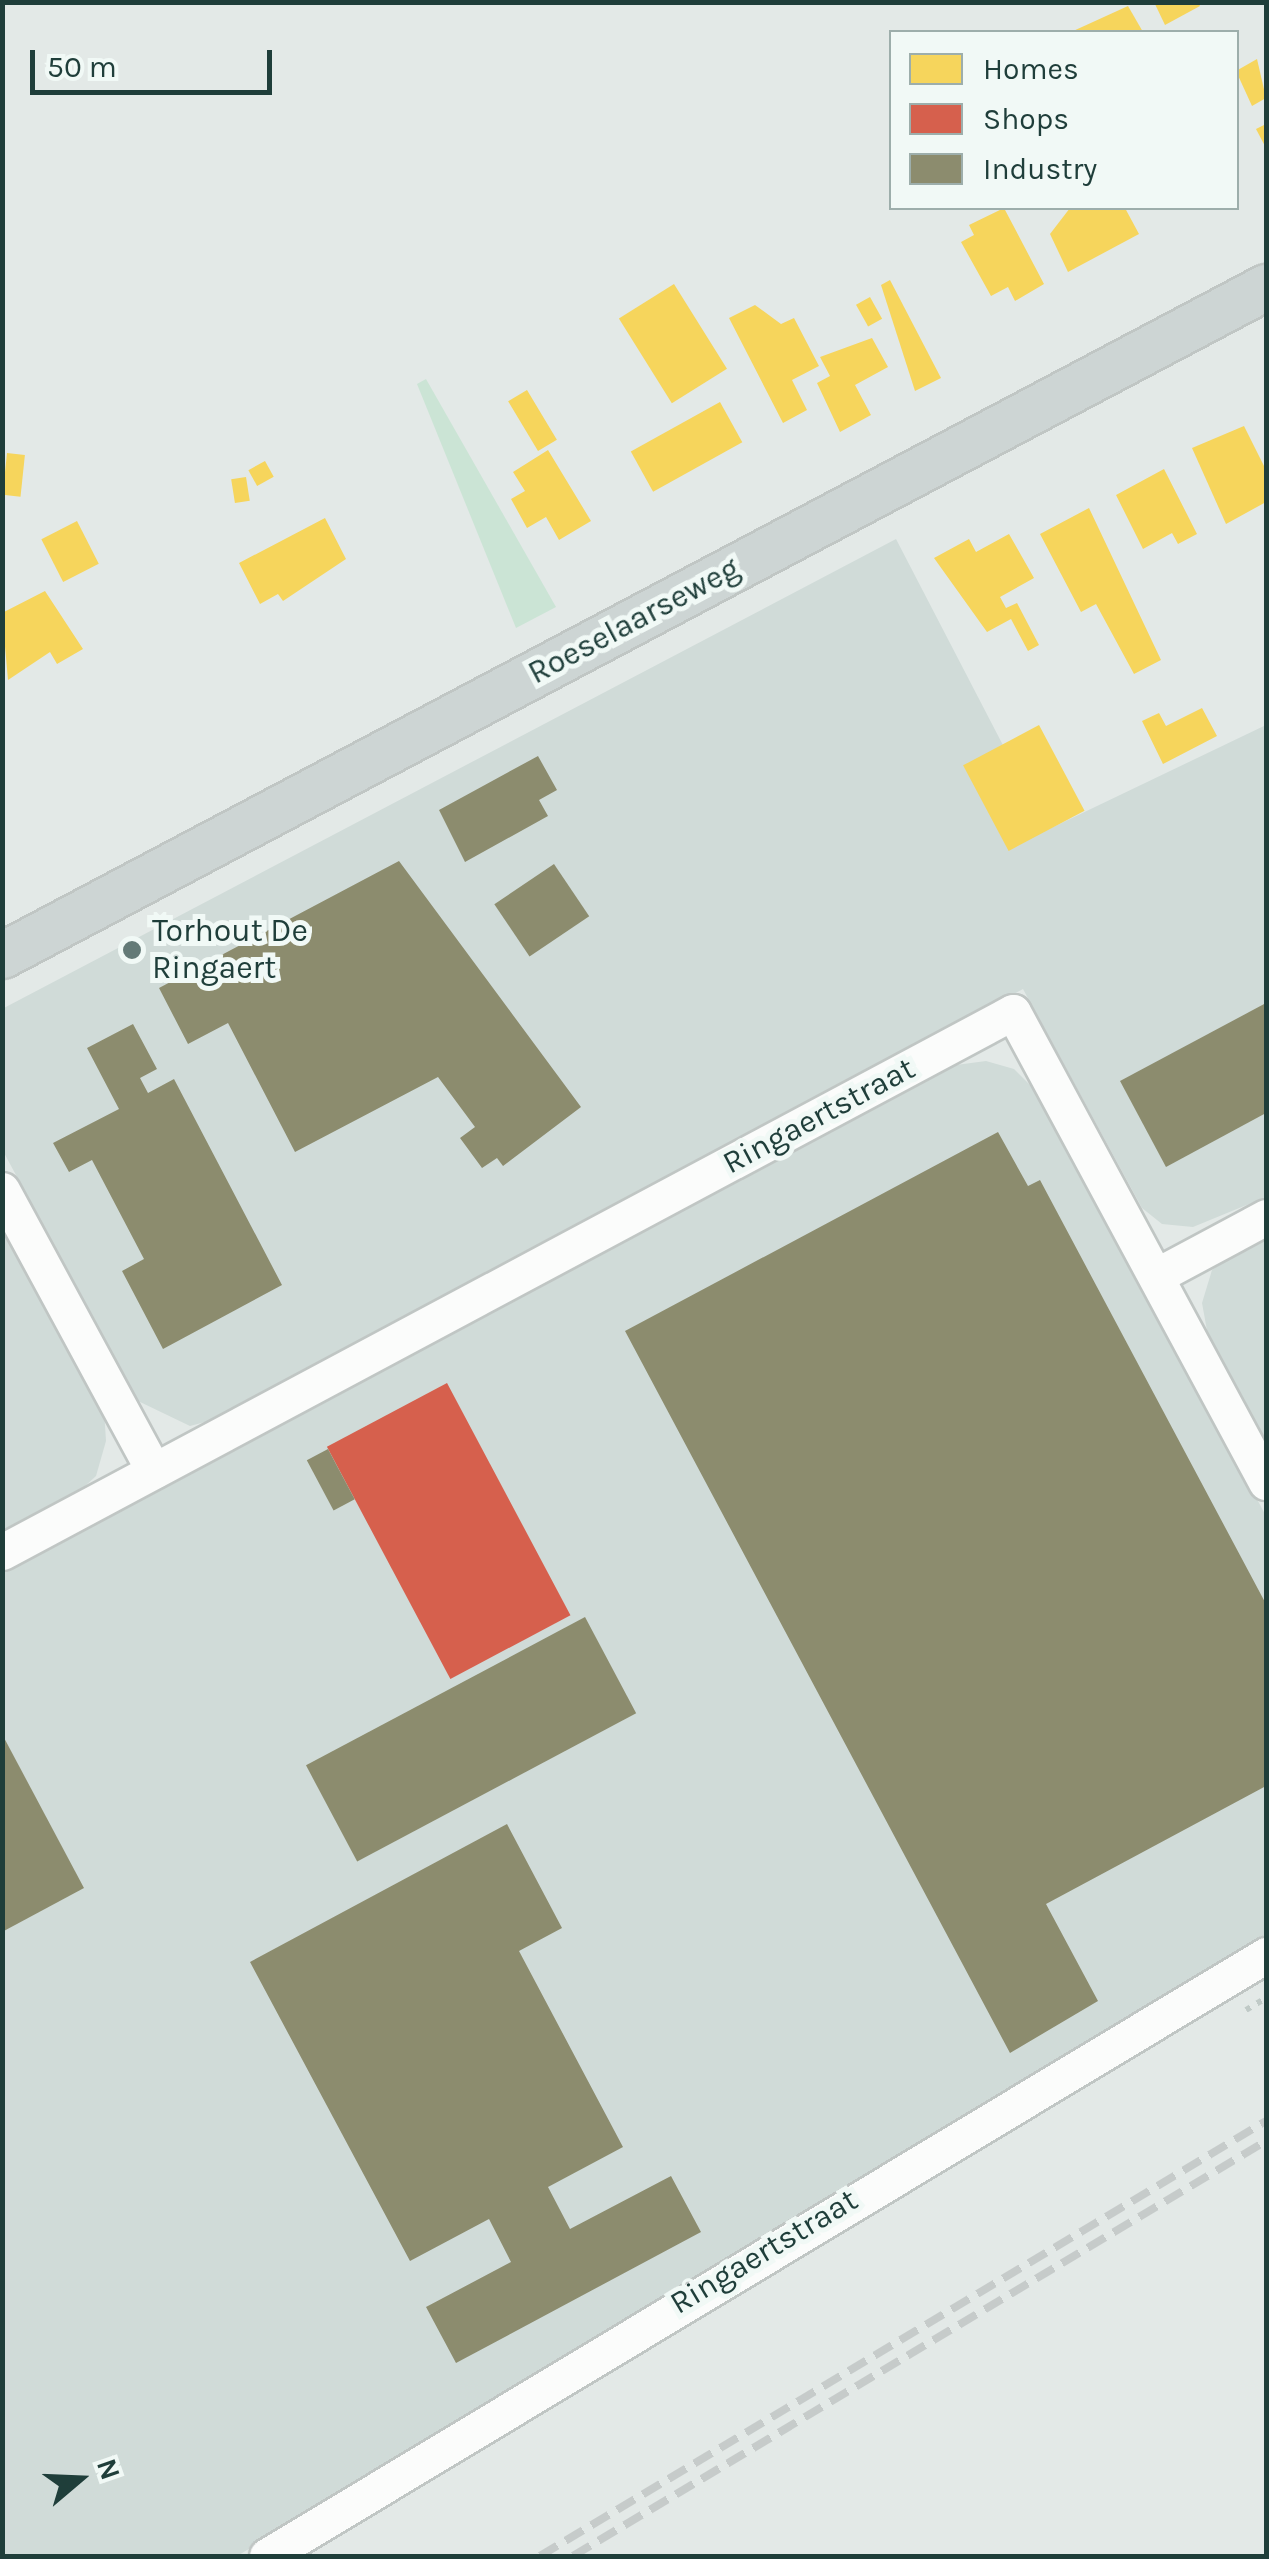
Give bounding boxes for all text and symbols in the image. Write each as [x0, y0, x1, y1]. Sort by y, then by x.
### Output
scale bar [35, 30, 278, 92]
legend [889, 30, 1239, 210]
text: 50 m [47, 49, 117, 85]
text: Homes [983, 51, 1079, 87]
text: Shops [983, 101, 1069, 137]
text: Industry [983, 151, 1097, 187]
street label: Roeselaarseweg [522, 549, 746, 693]
place label: Torhout De Ringaert [152, 913, 308, 988]
marker: Torhout De Ringaert [121, 939, 143, 961]
street label: Ringaertstraat [716, 1049, 922, 1183]
street label: Ringaertstraat [663, 2181, 865, 2323]
north arrow [30, 2429, 130, 2529]
text: N [90, 2454, 128, 2484]

